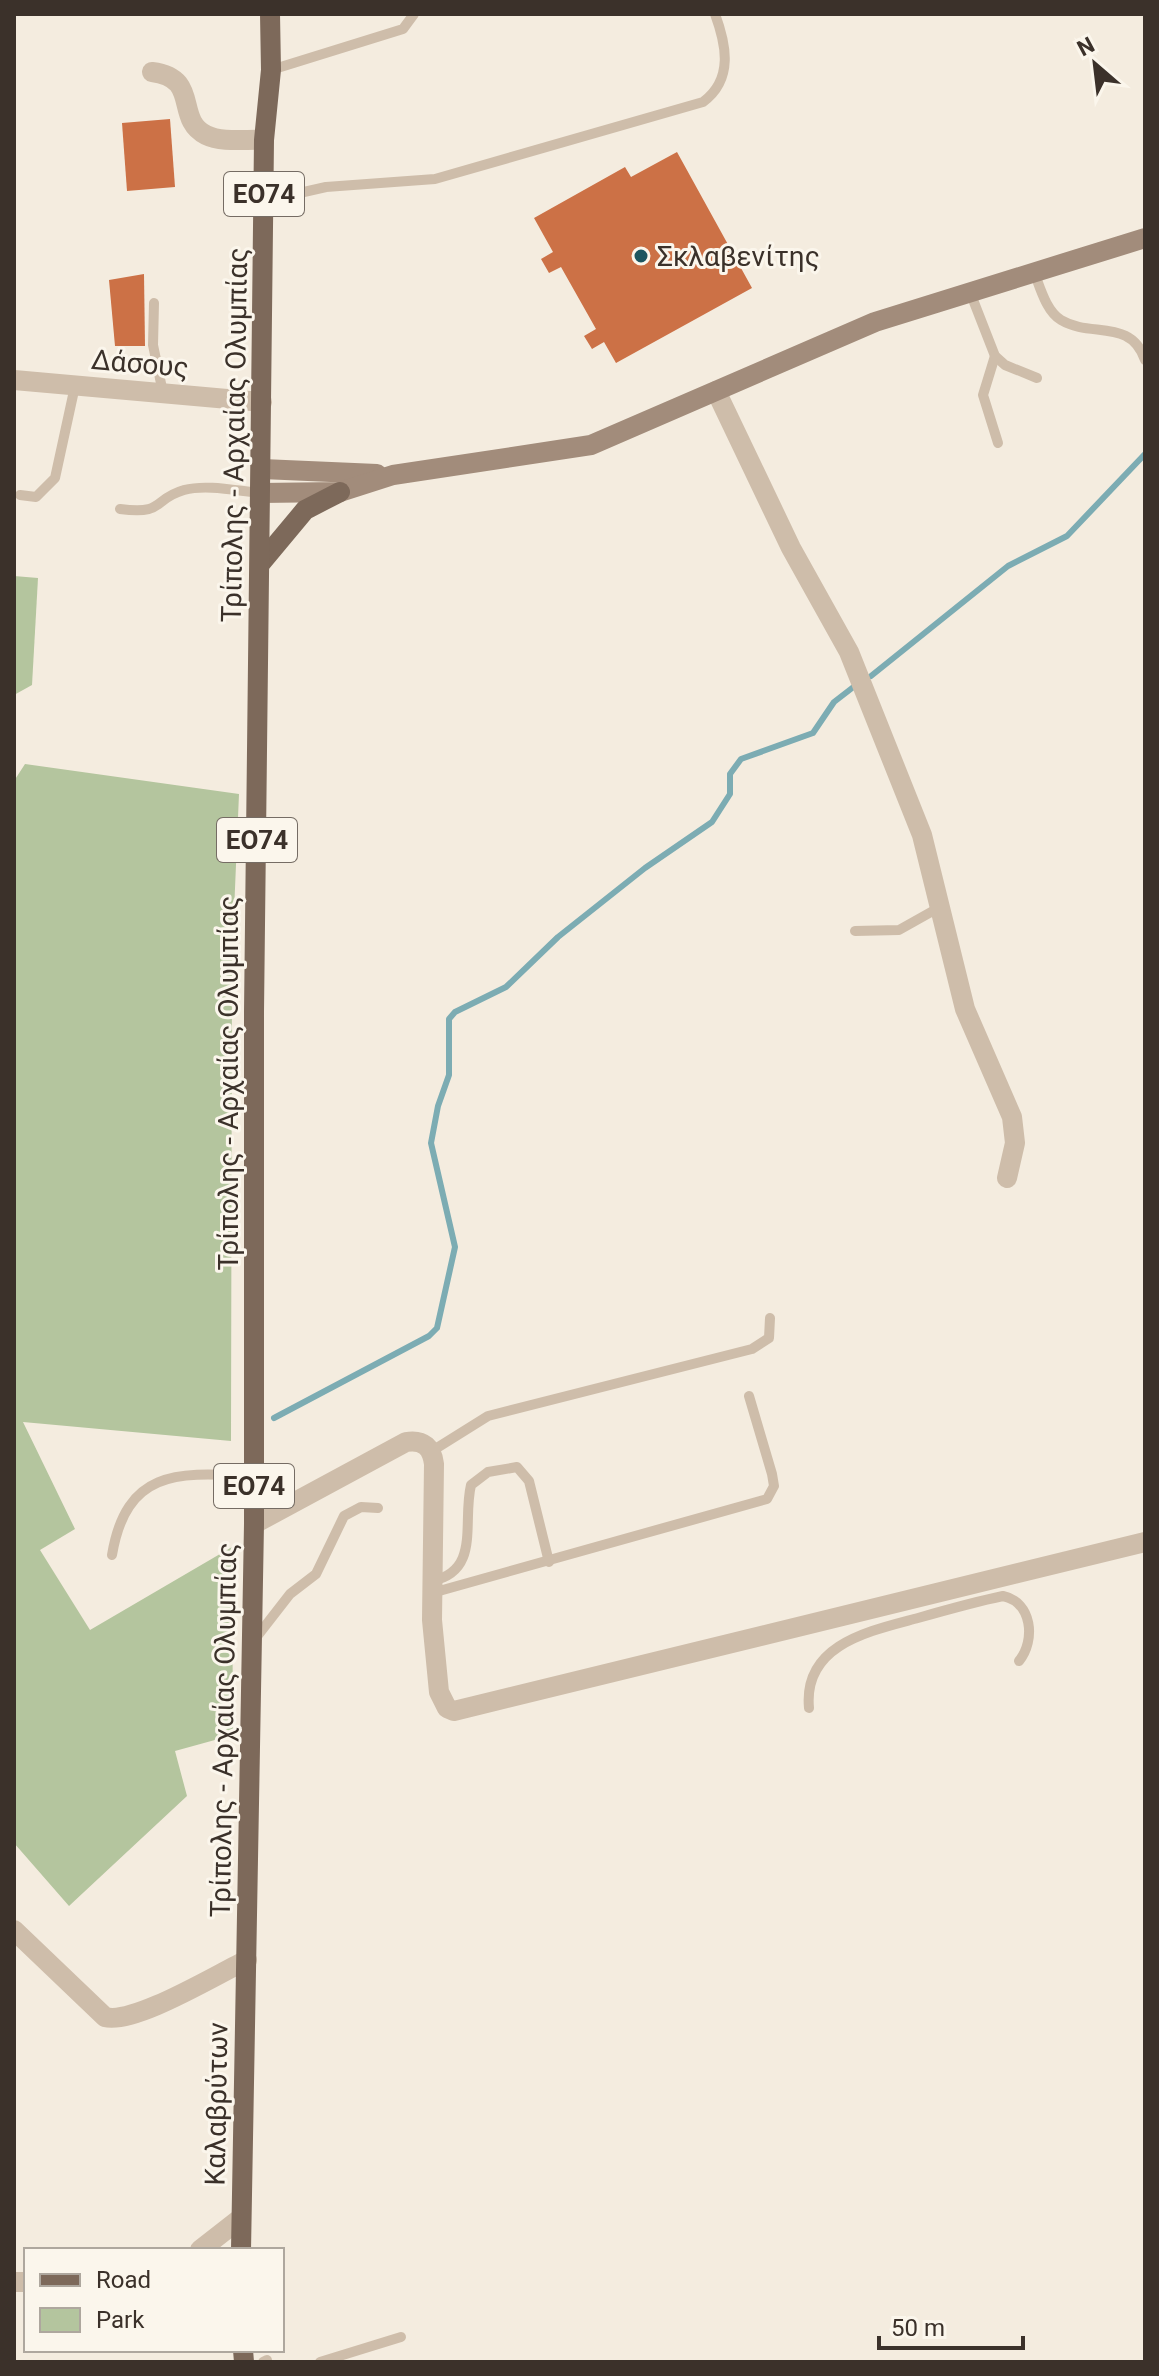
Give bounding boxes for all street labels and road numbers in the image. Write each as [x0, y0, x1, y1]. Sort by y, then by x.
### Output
road number: ΕΟ74 [224, 172, 304, 216]
street label: Τρίπολης - Αρχαίας Ολυμπίας [215, 247, 254, 623]
street label: Δάσους [90, 343, 190, 384]
road number: ΕΟ74 [217, 818, 297, 862]
street label: Τρίπολης - Αρχαίας Ολυμπίας [212, 896, 245, 1270]
road number: ΕΟ74 [214, 1464, 294, 1508]
street label: Τρίπολης - Αρχαίας Ολυμπίας [204, 1542, 243, 1918]
street label: Καλαβρύτων [199, 2022, 234, 2186]

